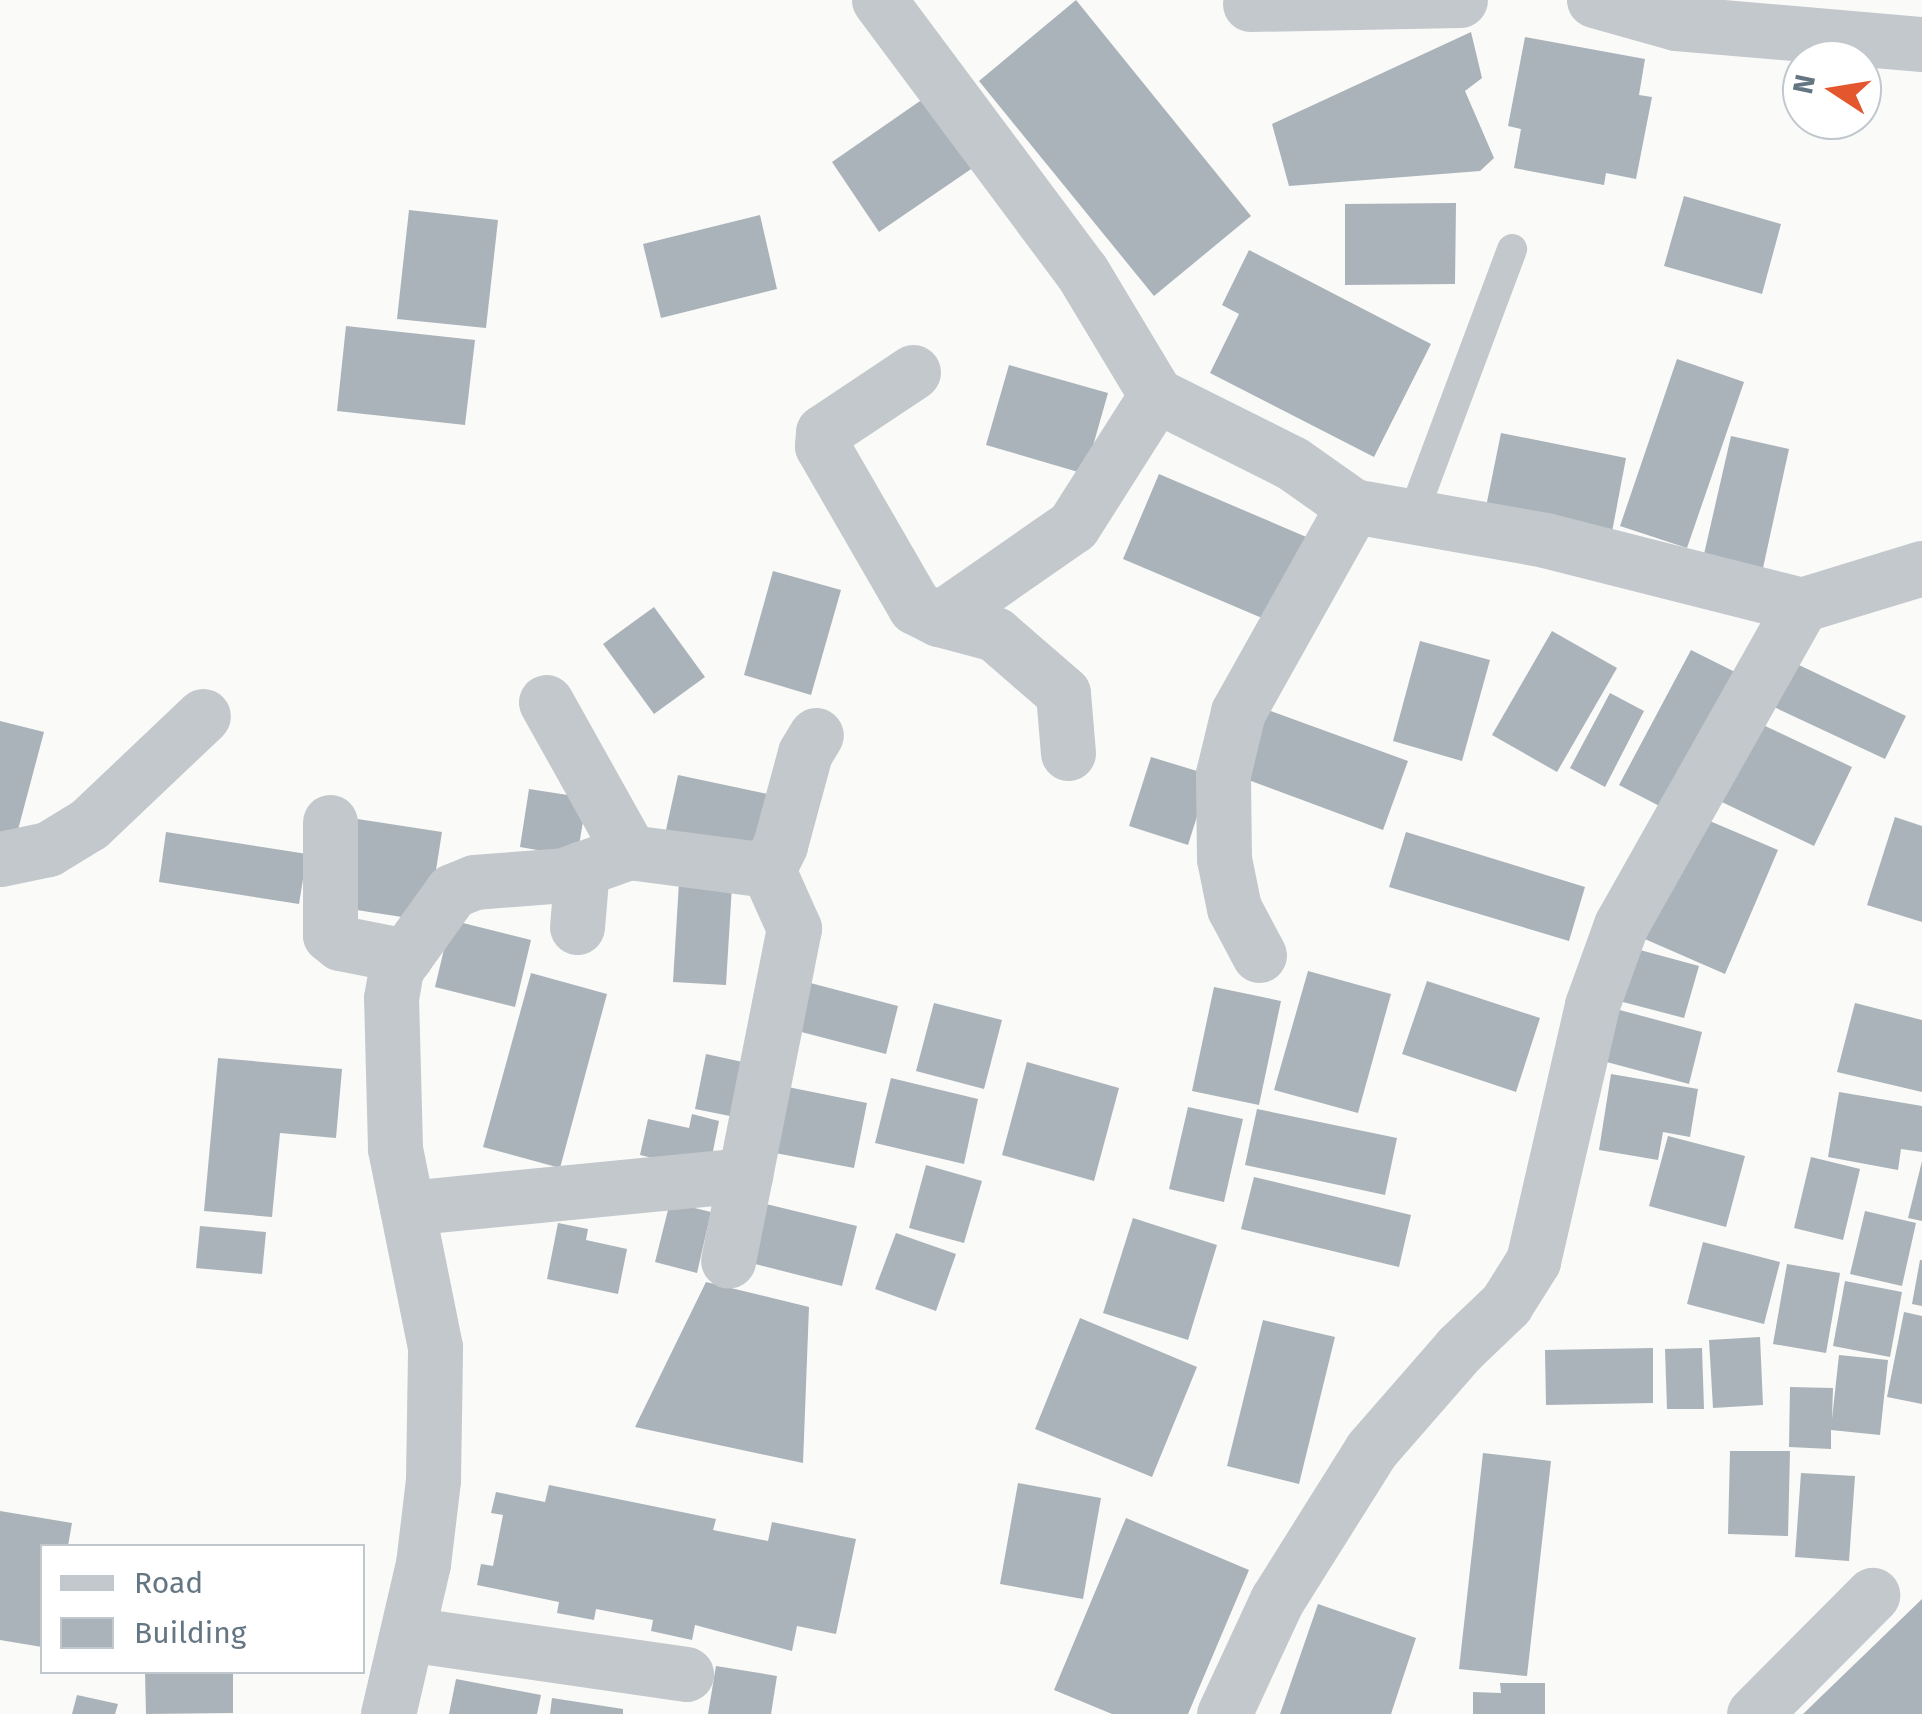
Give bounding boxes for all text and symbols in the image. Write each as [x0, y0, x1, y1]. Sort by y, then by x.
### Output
north arrow [1782, 40, 1882, 140]
text: N [1786, 72, 1822, 97]
legend [40, 1544, 365, 1674]
text: Road [134, 1565, 203, 1601]
text: Building [134, 1615, 246, 1651]

